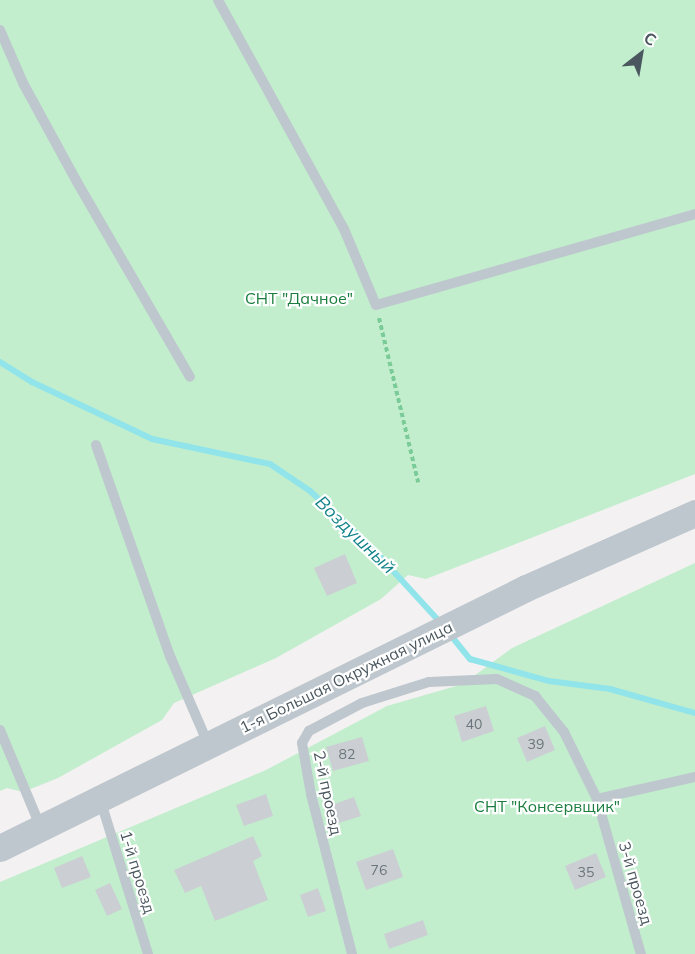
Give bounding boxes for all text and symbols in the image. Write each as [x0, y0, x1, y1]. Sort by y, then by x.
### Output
north arrow [611, 24, 671, 84]
text: С [640, 27, 660, 50]
park label: СНТ "Дачное" [245, 288, 353, 308]
water label: Воздушный [311, 492, 399, 578]
street label: 1-я Большая Окружная улица [236, 617, 456, 737]
house number: 40 [466, 716, 482, 732]
house number: 39 [528, 736, 544, 752]
house number: 82 [339, 746, 355, 762]
street label: 2-й проезд [310, 749, 346, 837]
park label: СНТ "Консервщик" [474, 796, 620, 816]
street label: 1-й проезд [116, 828, 160, 916]
street label: 3-й проезд [615, 839, 657, 927]
house number: 76 [371, 862, 387, 878]
house number: 35 [578, 864, 594, 880]

